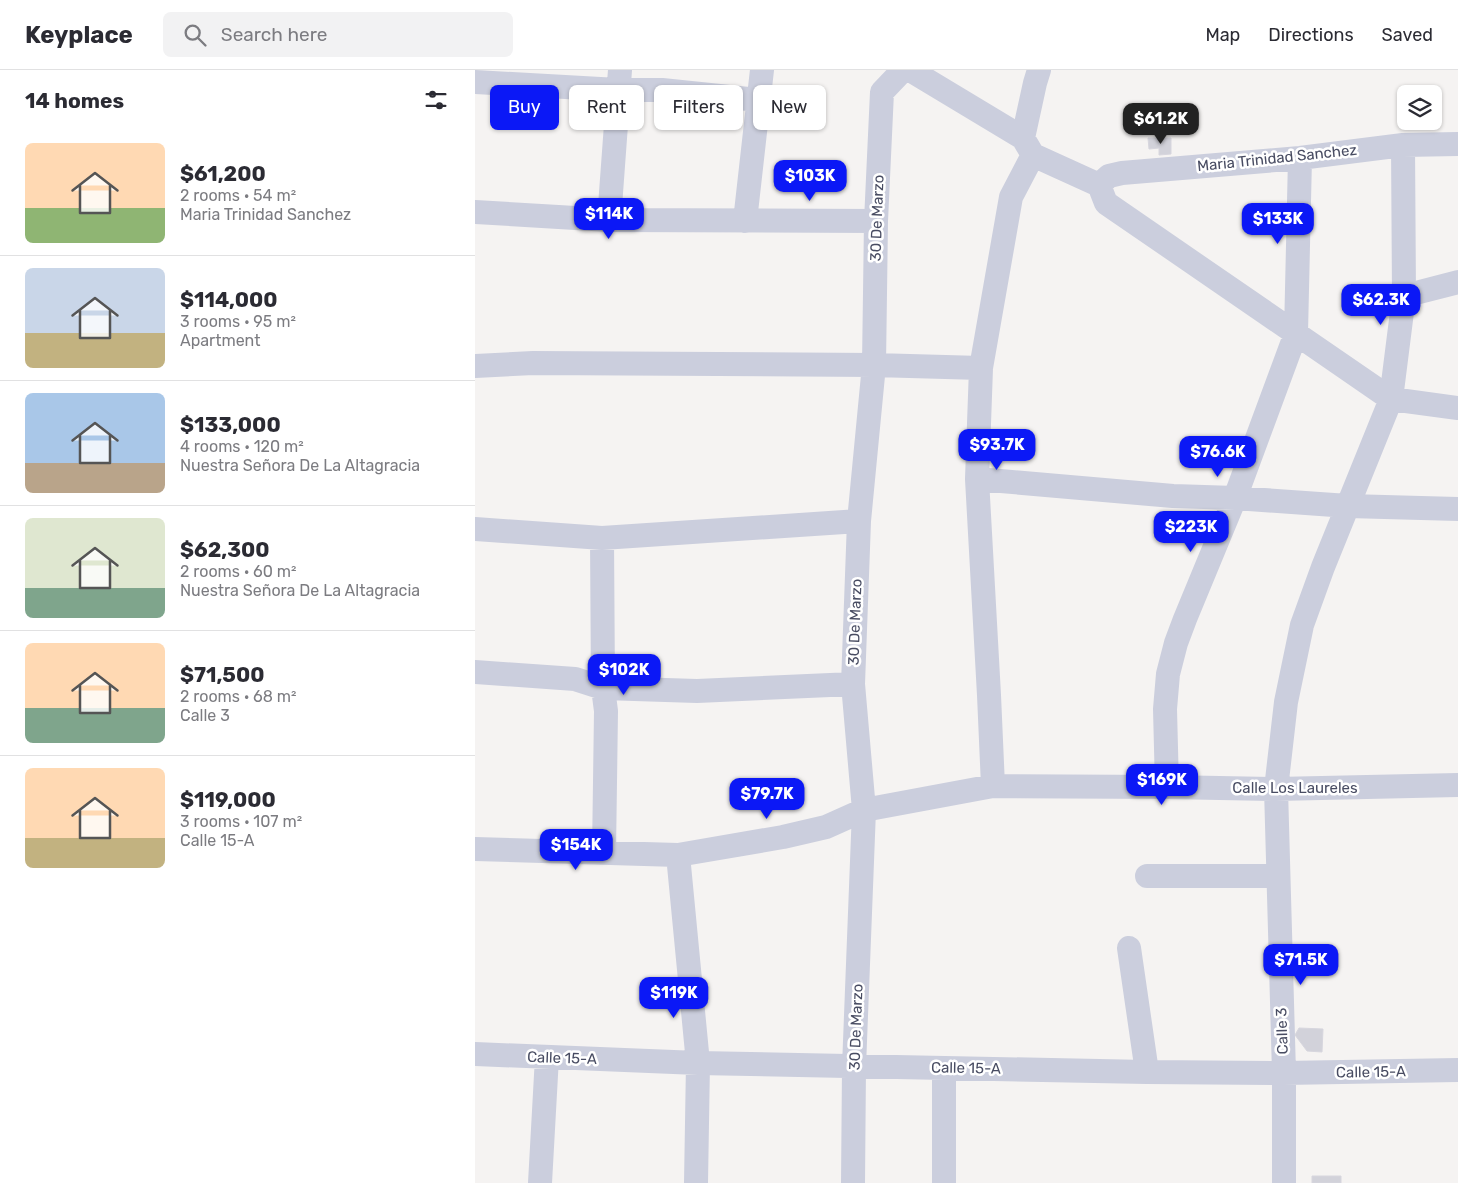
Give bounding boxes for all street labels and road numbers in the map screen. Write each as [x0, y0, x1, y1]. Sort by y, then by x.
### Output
street label: Maria Trinidad Sanchez [1196, 141, 1358, 175]
street label: 30 De Marzo [866, 174, 888, 262]
street label: 30 De Marzo [844, 578, 866, 666]
street label: Calle Los Laureles [1232, 779, 1358, 797]
street label: 30 De Marzo [845, 983, 867, 1071]
street label: Calle 3 [1272, 1007, 1292, 1055]
street label: Calle 15-A [527, 1048, 597, 1068]
street label: Calle 15-A [931, 1058, 1001, 1078]
street label: Calle 15-A [1336, 1062, 1406, 1082]

